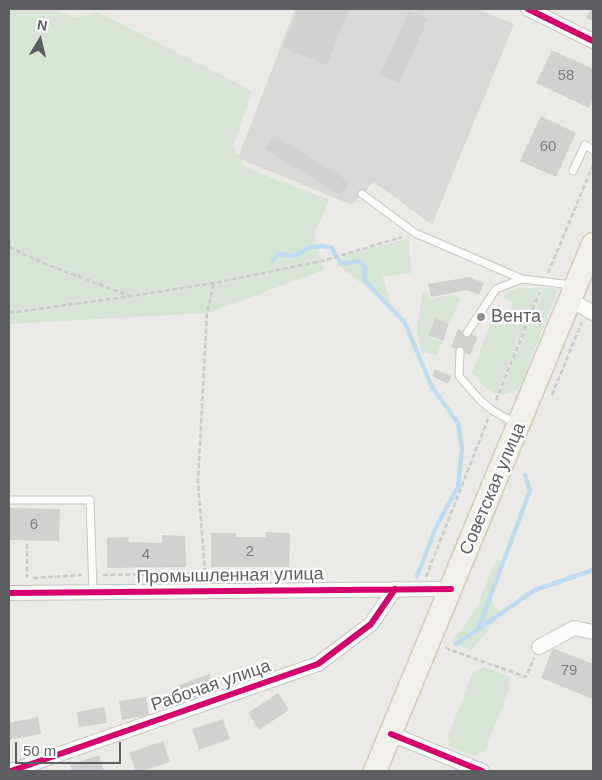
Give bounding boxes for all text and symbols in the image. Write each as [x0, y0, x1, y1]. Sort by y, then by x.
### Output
north arrow [15, 15, 65, 65]
text: N [36, 16, 49, 34]
house number: 58 [558, 67, 574, 85]
house number: 60 [540, 138, 556, 156]
place label: Вента [491, 306, 541, 328]
marker: Вента [475, 311, 487, 323]
street label: Советская улица [455, 420, 531, 558]
house number: 6 [30, 516, 38, 534]
house number: 2 [246, 543, 254, 561]
house number: 4 [142, 546, 150, 564]
street label: Промышленная улица [136, 564, 324, 588]
street label: Рабочая улица [148, 655, 274, 717]
house number: 79 [561, 662, 577, 680]
scale bar [18, 732, 124, 764]
text: 50 m [23, 742, 56, 759]

